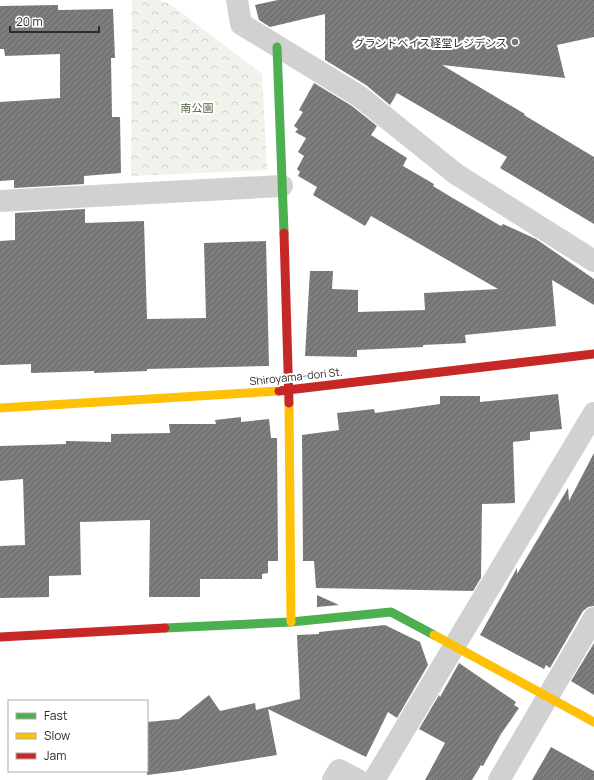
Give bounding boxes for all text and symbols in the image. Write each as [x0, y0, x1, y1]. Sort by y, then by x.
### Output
scale bar [10, 8, 99, 34]
text: 20 m [16, 13, 43, 30]
place label: グランドベイス経堂レジデンス [354, 35, 507, 50]
marker: グランドベイス経堂レジデンス [510, 37, 520, 47]
park label: 南公園 [181, 100, 214, 115]
street label: Shiroyama-dori St. [249, 364, 343, 388]
legend [8, 700, 148, 772]
text: Fast [44, 707, 68, 724]
text: Slow [44, 727, 70, 744]
text: Jam [44, 747, 66, 764]

